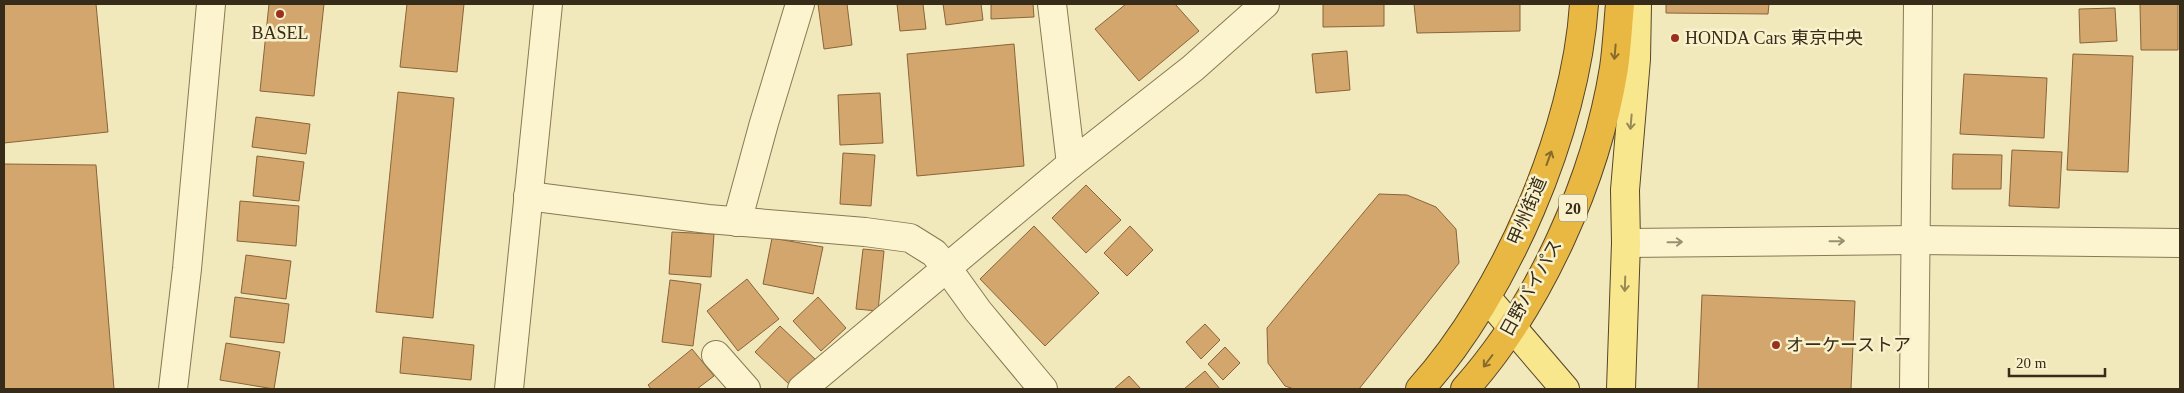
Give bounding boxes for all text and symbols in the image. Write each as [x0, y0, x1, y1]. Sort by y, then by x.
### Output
marker: BASEL [274, 8, 286, 20]
place label: BASEL [251, 23, 309, 43]
place label: HONDA Cars 東京中央 [1685, 28, 1863, 48]
marker: HONDA Cars 東京中央 [1669, 32, 1681, 44]
one-way arrow [1611, 44, 1620, 60]
one-way arrow [1626, 114, 1636, 130]
one-way arrow [1545, 151, 1554, 166]
street label: 甲州街道 [1504, 174, 1550, 248]
road number: 20 [1559, 194, 1587, 222]
street label: 日野バイパス [1496, 236, 1566, 340]
one-way arrow [1828, 236, 1845, 246]
one-way arrow [1666, 238, 1682, 247]
one-way arrow [1620, 276, 1629, 292]
place label: オーケーストア [1786, 335, 1911, 355]
marker: オーケーストア [1770, 339, 1782, 351]
scale bar [2009, 346, 2105, 378]
one-way arrow [1482, 354, 1493, 367]
text: 20 m [2016, 355, 2047, 371]

